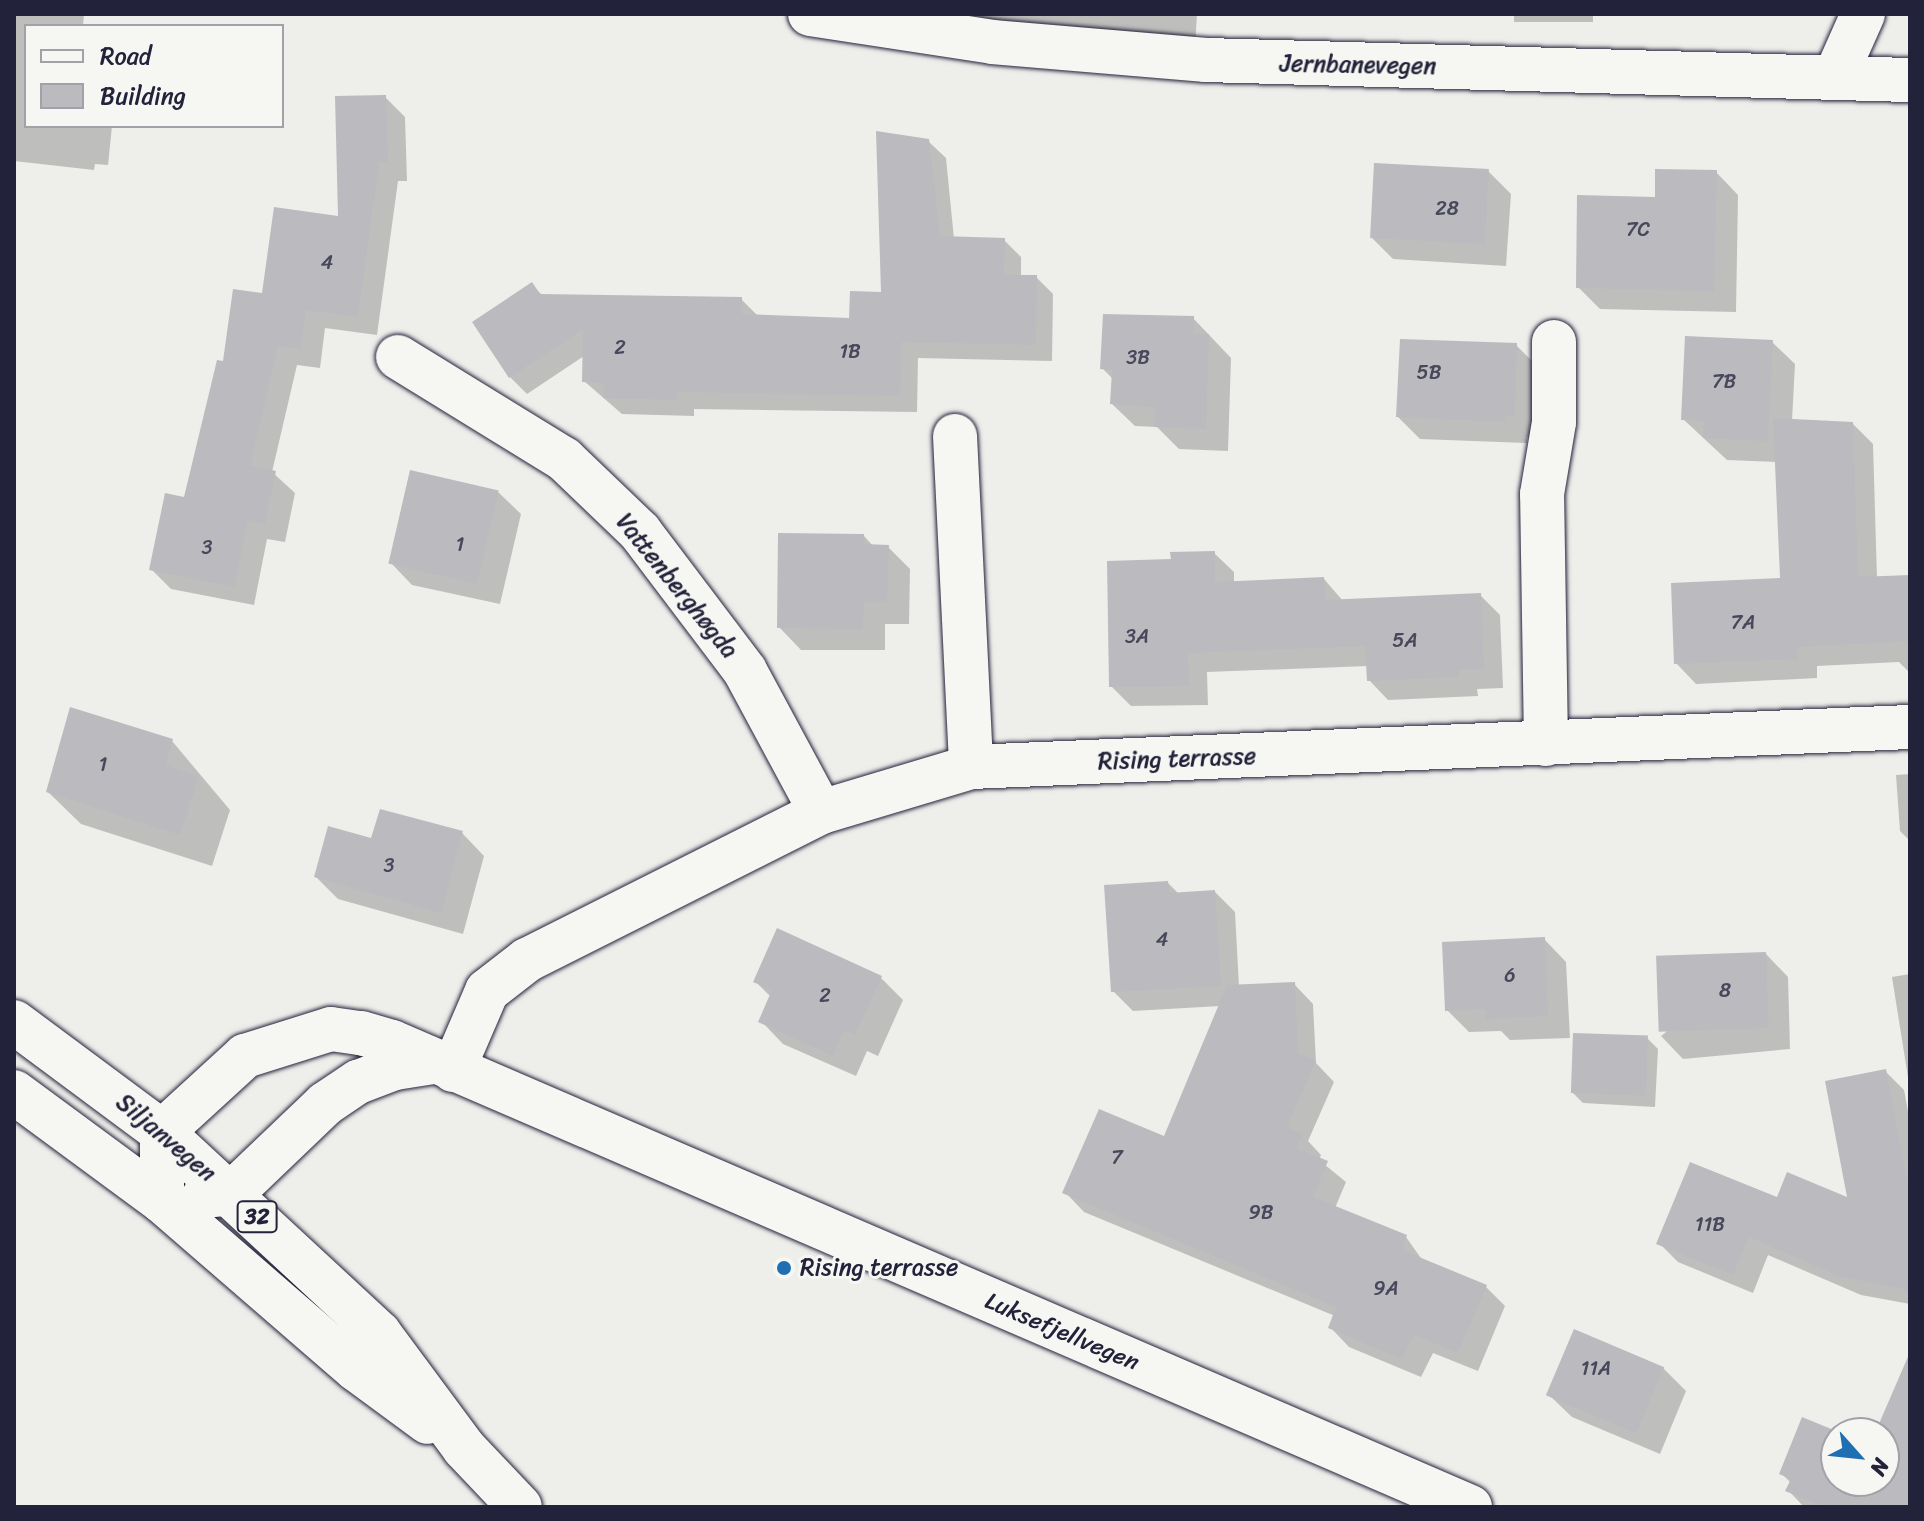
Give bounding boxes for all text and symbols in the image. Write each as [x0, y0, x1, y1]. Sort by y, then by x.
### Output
legend [24, 24, 284, 128]
text: Road [100, 35, 151, 77]
street label: Jernbanevegen [1279, 49, 1437, 81]
text: Building [100, 75, 186, 117]
house number: 28 [1435, 196, 1459, 220]
house number: 7C [1626, 217, 1650, 241]
house number: 4 [321, 250, 333, 274]
house number: 2 [614, 335, 626, 359]
house number: 1B [839, 339, 861, 363]
house number: 3B [1126, 345, 1150, 369]
house number: 5B [1417, 360, 1441, 384]
house number: 7B [1712, 369, 1736, 393]
street label: Vattenberghøgda [610, 508, 744, 664]
house number: 1 [456, 532, 464, 556]
house number: 3 [202, 535, 212, 559]
house number: 7A [1731, 610, 1755, 634]
house number: 3A [1125, 624, 1149, 648]
house number: 5A [1392, 628, 1418, 652]
street label: Rising terrasse [1097, 742, 1257, 776]
house number: 1 [99, 752, 107, 776]
house number: 3 [384, 853, 394, 877]
house number: 4 [1156, 927, 1168, 951]
house number: 6 [1504, 963, 1516, 987]
house number: 8 [1719, 978, 1731, 1002]
house number: 2 [819, 983, 831, 1007]
street label: Siljanvegen [110, 1088, 222, 1188]
house number: 7 [1111, 1145, 1123, 1169]
road number: 32 [235, 1199, 279, 1235]
house number: 9B [1249, 1200, 1273, 1224]
house number: 11B [1695, 1212, 1725, 1236]
place label: Rising terrasse [800, 1254, 958, 1282]
marker: Rising terrasse [775, 1259, 793, 1277]
house number: 9A [1373, 1276, 1399, 1300]
street label: Luksefjellvegen [981, 1287, 1143, 1377]
house number: 11A [1581, 1356, 1611, 1380]
north arrow [1820, 1417, 1900, 1497]
text: N [1859, 1452, 1901, 1483]

